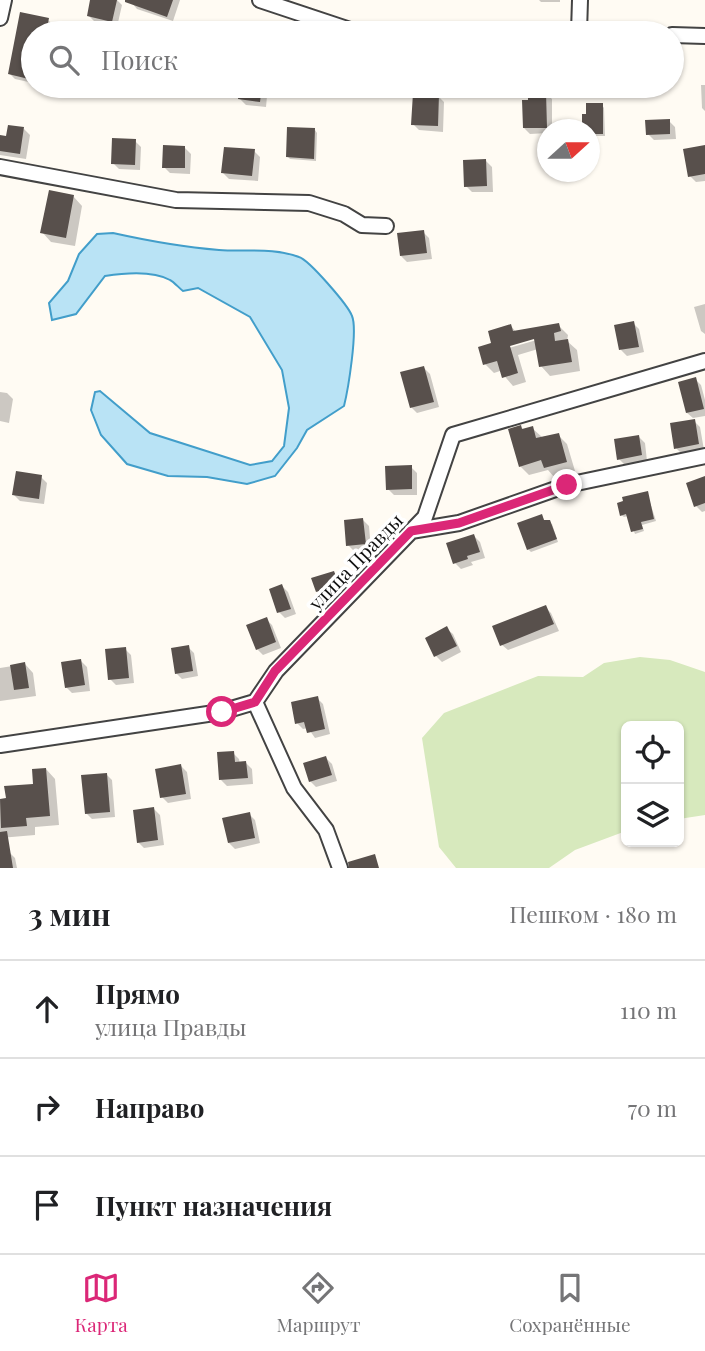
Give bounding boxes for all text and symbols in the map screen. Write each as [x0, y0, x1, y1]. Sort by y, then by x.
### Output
search box [21, 21, 684, 98]
icon: search [45, 41, 83, 79]
text: Поиск [101, 42, 178, 77]
north arrow [537, 119, 600, 182]
route end [551, 469, 582, 500]
street label: улица Правды [302, 507, 408, 616]
route start [206, 696, 237, 727]
map controls [621, 721, 684, 847]
button: locate [621, 721, 684, 784]
button: layers [621, 784, 684, 847]
text: 3 мин [28, 894, 111, 934]
text: Пешком · 180 m [509, 898, 677, 929]
text: Прямо [95, 976, 180, 1011]
icon: ahead [28, 990, 66, 1028]
text: 110 m [620, 994, 677, 1025]
text: улица Правды [95, 1011, 246, 1042]
icon: right [28, 1088, 66, 1126]
text: Направо [95, 1090, 204, 1125]
text: 70 m [628, 1092, 677, 1123]
icon: arrive [28, 1186, 66, 1224]
text: Пункт назначения [95, 1188, 332, 1223]
tab: Карта [74, 1269, 128, 1337]
tab: Маршрут [277, 1269, 360, 1337]
tab: Сохранённые [509, 1269, 631, 1337]

